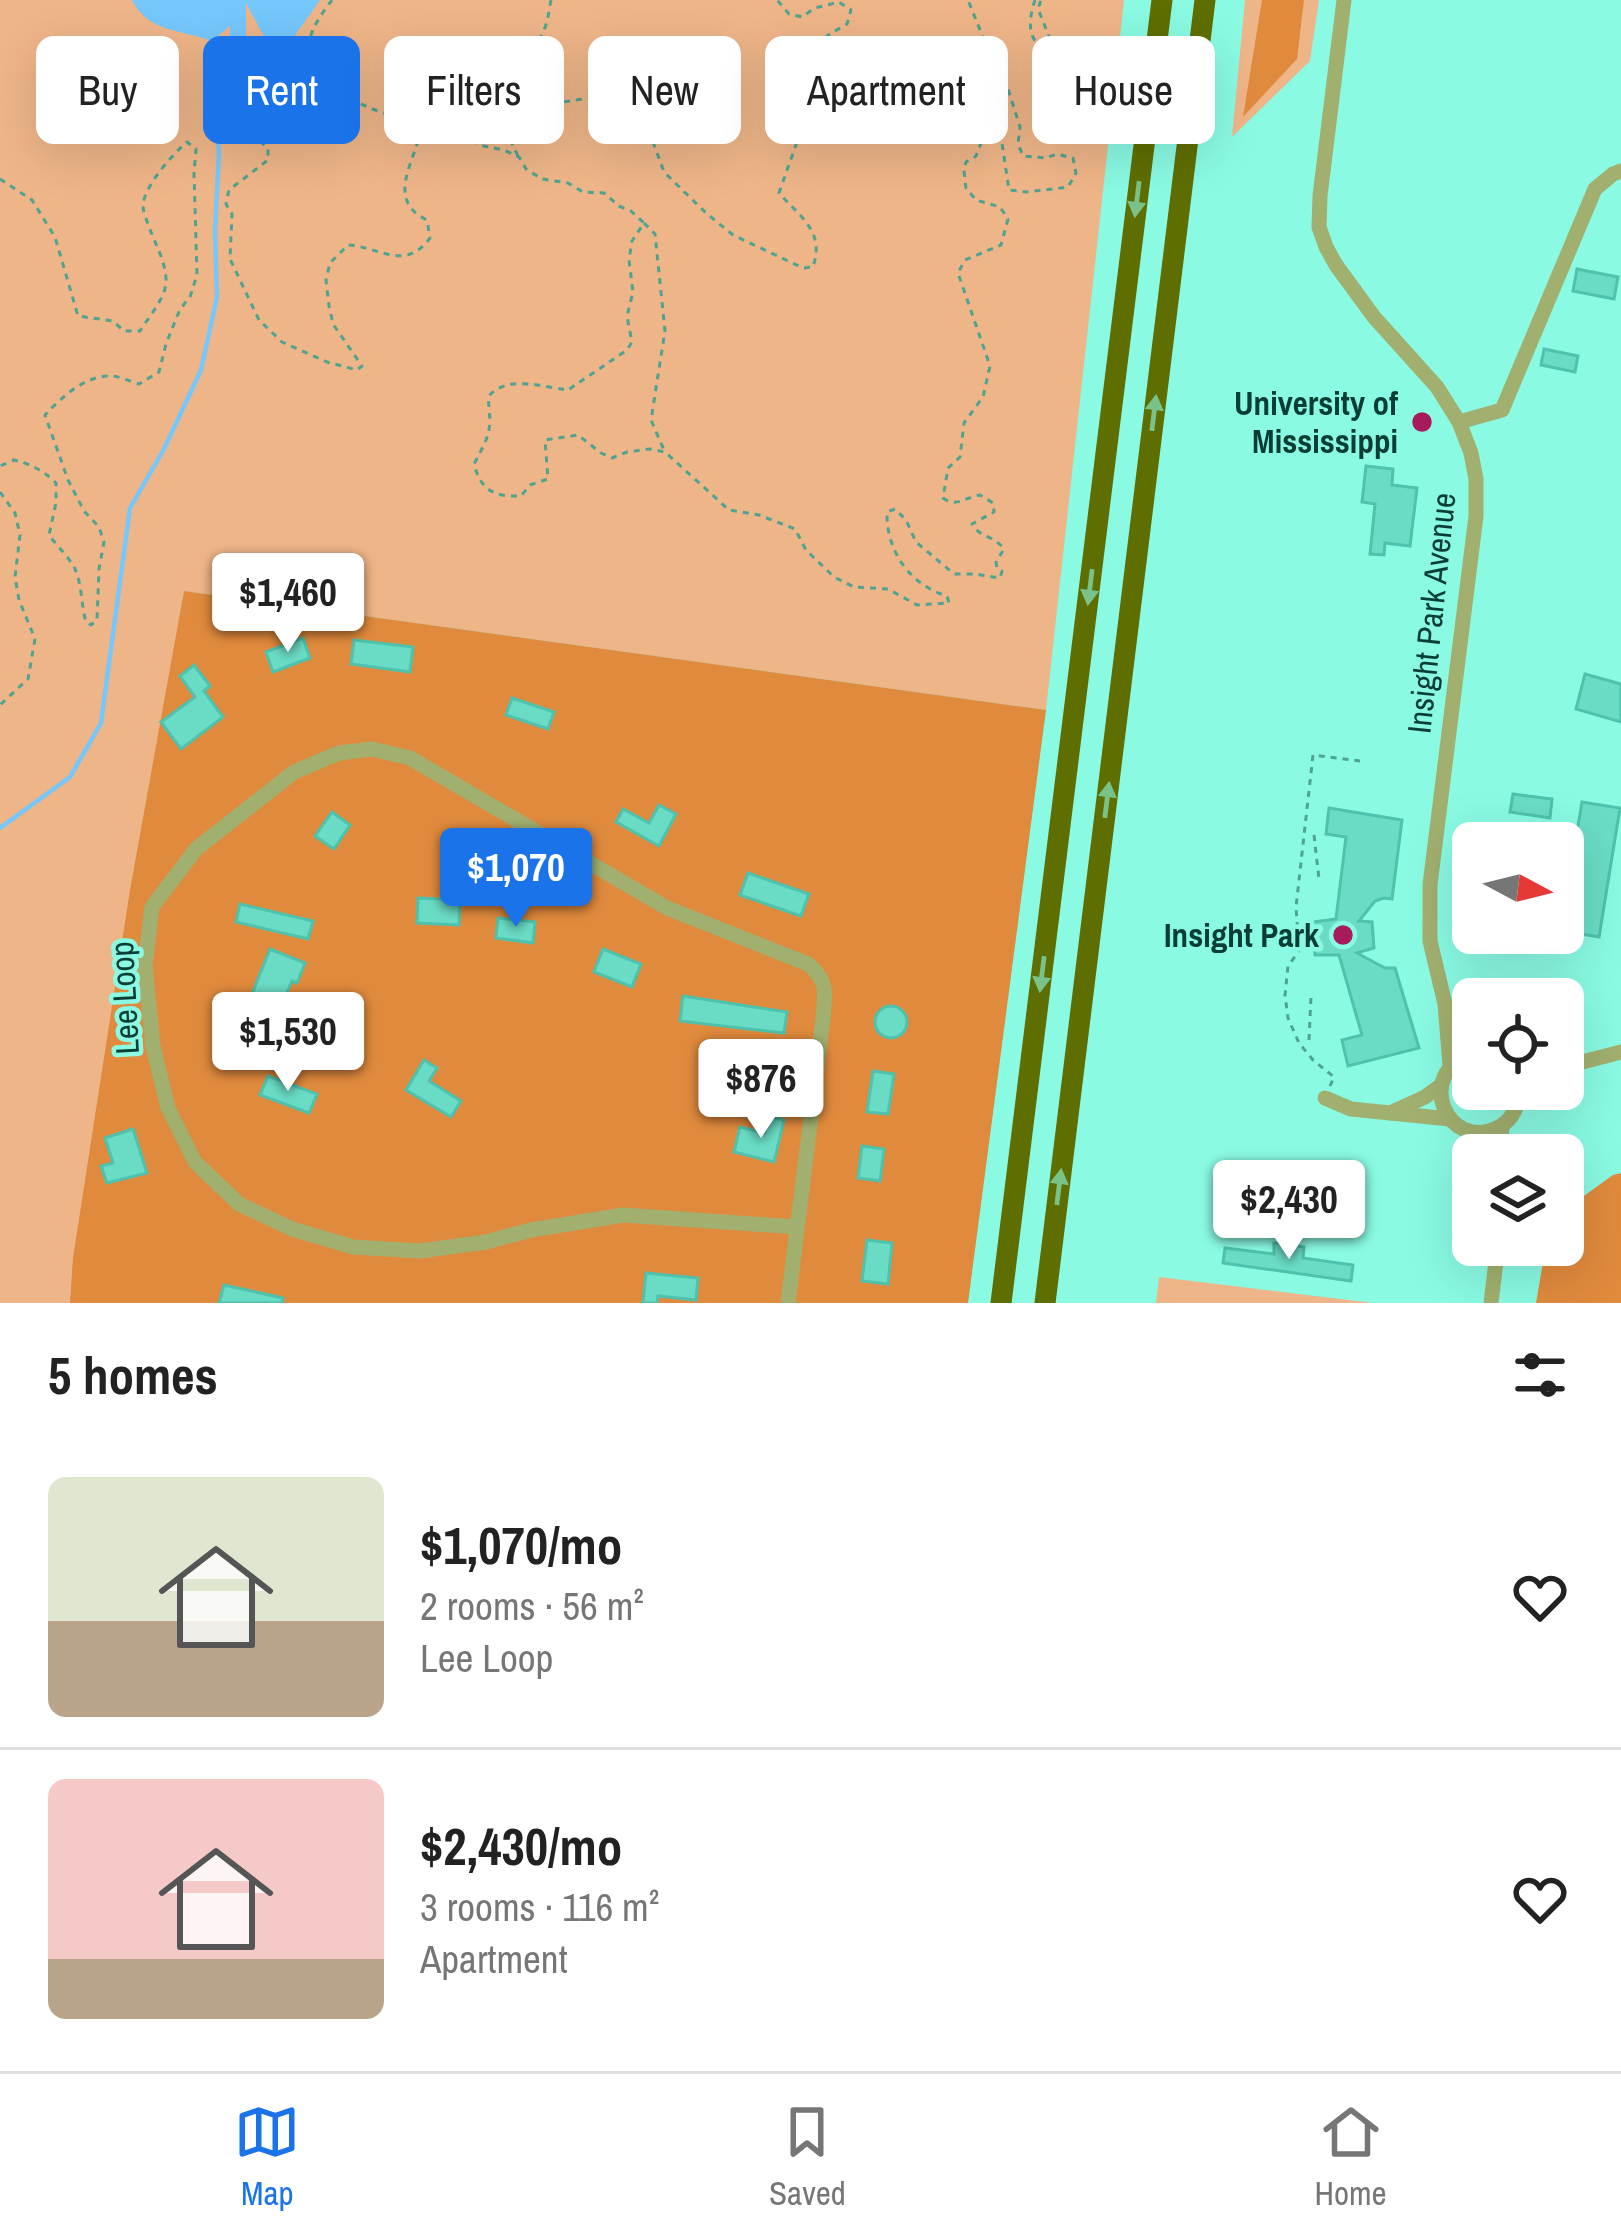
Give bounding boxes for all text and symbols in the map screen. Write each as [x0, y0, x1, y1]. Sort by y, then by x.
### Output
chip: Buy [36, 36, 179, 144]
chip: Rent [203, 36, 360, 144]
chip: Filters [384, 36, 564, 144]
chip: New [588, 36, 741, 144]
chip: Apartment [765, 36, 1008, 144]
chip: House [1032, 36, 1215, 144]
one-way arrow [1128, 181, 1147, 219]
place label: University of Mississippi [1234, 381, 1399, 463]
one-way arrow [1145, 393, 1164, 431]
marker: University of Mississippi [1409, 409, 1435, 435]
street label: Insight Park Avenue [1396, 490, 1466, 736]
pin: $1,460 [190, 553, 386, 655]
text: $1,460 [239, 566, 337, 618]
one-way arrow [1080, 568, 1099, 606]
one-way arrow [1097, 781, 1116, 818]
north arrow [1452, 822, 1584, 954]
map controls [1452, 822, 1584, 1266]
pin: $1,070 [418, 828, 614, 930]
text: $1,070 [467, 841, 565, 893]
place label: Insight Park [1164, 913, 1320, 957]
marker: Insight Park [1330, 922, 1356, 948]
street label: Lee Loop [99, 940, 149, 1056]
one-way arrow [1032, 955, 1051, 993]
button: locate [1452, 978, 1584, 1110]
pin: $1,530 [190, 992, 386, 1094]
text: $1,530 [239, 1005, 337, 1057]
pin: $876 [690, 1039, 832, 1141]
text: $876 [725, 1052, 797, 1104]
button: layers [1452, 1134, 1584, 1266]
pin: $2,430 [1191, 1160, 1387, 1262]
one-way arrow [1050, 1168, 1069, 1205]
text: $2,430 [1240, 1173, 1338, 1225]
text: 5 homes [48, 1341, 218, 1410]
icon: filters [1507, 1342, 1573, 1408]
text: $1,070/mo [420, 1511, 622, 1580]
icon: home [144, 1525, 288, 1669]
icon: heart [1507, 1564, 1573, 1630]
text: 2 rooms · 56 m² [420, 1580, 644, 1632]
text: Lee Loop [420, 1632, 553, 1684]
text: $2,430/mo [420, 1812, 622, 1881]
icon: home [144, 1827, 288, 1971]
icon: heart [1507, 1866, 1573, 1932]
text: 3 rooms · 116 m² [420, 1881, 659, 1933]
text: Apartment [420, 1933, 568, 1985]
tab: Map [234, 2099, 300, 2215]
tab: Saved [769, 2099, 846, 2215]
tab: Home [1314, 2099, 1387, 2215]

